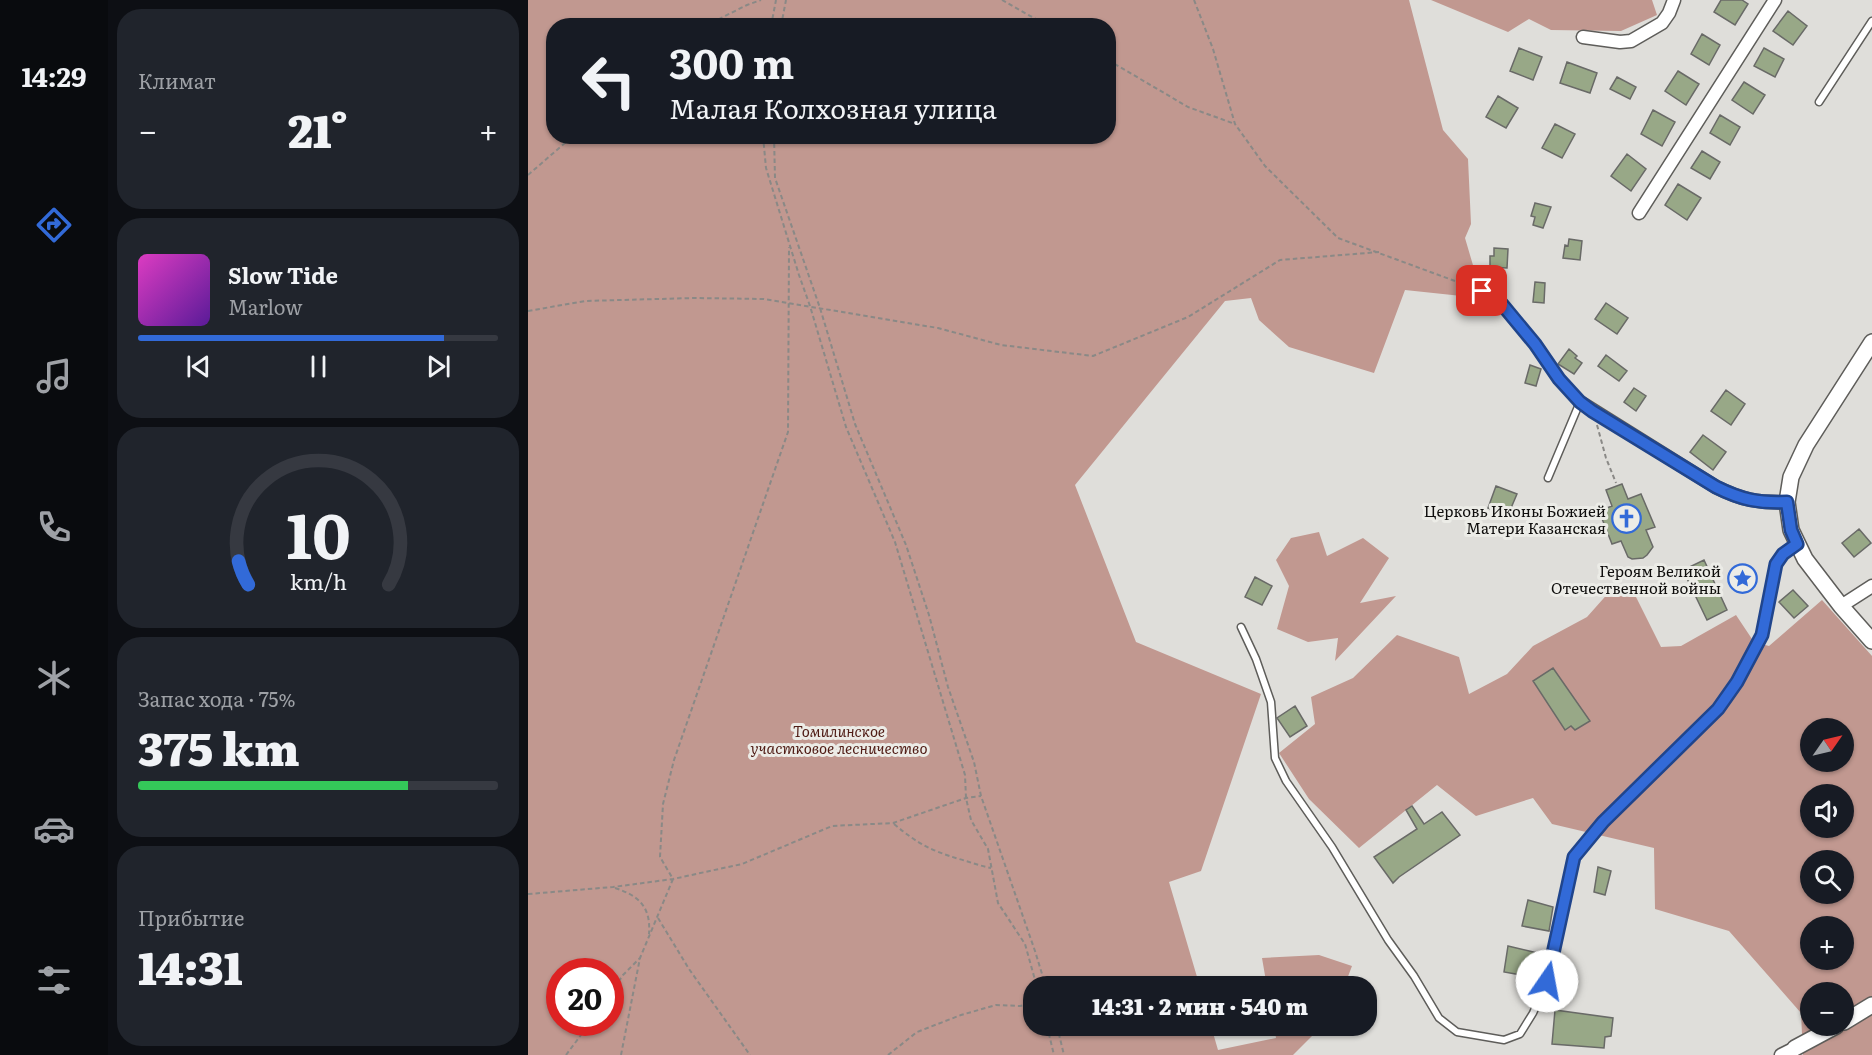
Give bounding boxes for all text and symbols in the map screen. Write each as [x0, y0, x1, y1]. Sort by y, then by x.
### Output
text: 300 m [669, 30, 794, 92]
icon: left [570, 42, 648, 120]
text: 14:29 [21, 55, 87, 95]
text: Климат [138, 65, 216, 95]
text: Малая Колхозная улица [669, 87, 997, 127]
text: 21° [288, 95, 348, 162]
text: − [138, 104, 157, 153]
text: + [479, 104, 498, 153]
icon: directions [33, 204, 75, 246]
text: Slow Tide [228, 258, 338, 291]
pin [1456, 265, 1507, 316]
icon: arrive [1465, 274, 1498, 307]
text: Marlow [228, 291, 303, 321]
icon: previous [182, 350, 215, 383]
icon: pause [302, 350, 335, 383]
icon: next [422, 350, 455, 383]
icon: music [33, 355, 75, 397]
text: 10 [286, 486, 350, 578]
place label: Церковь Иконы Божией Матери Казанская [1424, 499, 1606, 539]
church icon: Церковь Иконы Божией Матери Казанская [1611, 503, 1643, 535]
icon: phone [33, 506, 75, 548]
place label: Героям Великой Отечественной войны [1551, 559, 1721, 599]
place icon: Героям Великой Отечественной войны [1726, 563, 1758, 595]
text: km/h [289, 565, 347, 597]
icon: climate [33, 657, 75, 699]
text: Запас хода · 75% [138, 683, 296, 713]
text: 375 km [138, 713, 300, 780]
north arrow [1800, 718, 1854, 772]
map controls [1800, 718, 1854, 1036]
park label: Томилинское участковое лесничество [750, 719, 928, 759]
button: sound [1800, 784, 1854, 838]
icon: car [33, 808, 75, 850]
button: search [1800, 850, 1854, 904]
text: Прибытие [138, 902, 244, 932]
button: + [1800, 916, 1854, 970]
text: 14:31 [138, 932, 242, 999]
position arrow [1515, 949, 1579, 1013]
speed limit sign: 20 [546, 958, 624, 1036]
icon: filters [33, 959, 75, 1001]
button: − [1800, 982, 1854, 1036]
text: 14:31 · 2 мин · 540 m [1092, 989, 1308, 1022]

